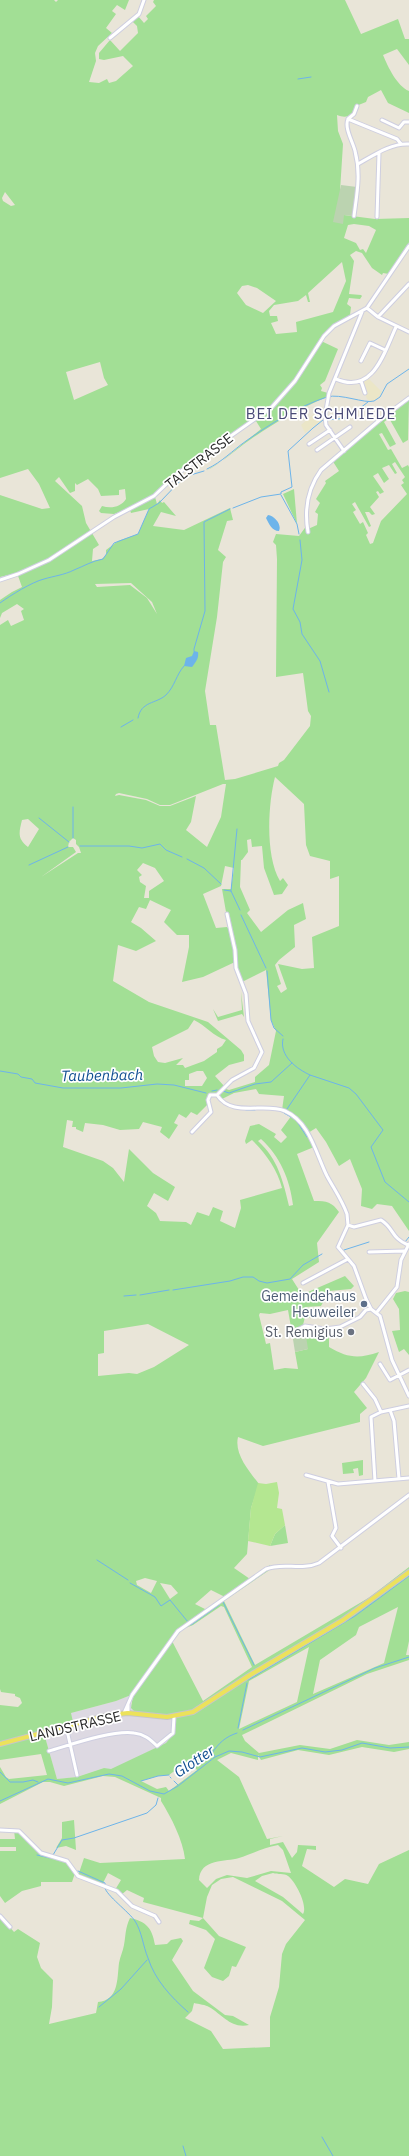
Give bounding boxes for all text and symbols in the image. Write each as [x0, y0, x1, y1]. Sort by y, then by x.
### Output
district label: BEI DER SCHMIEDE [246, 404, 396, 423]
street label: TALSTRASSE [161, 429, 237, 493]
water label: Taubenbach [61, 1065, 143, 1085]
place label: Gemeindehaus Heuweiler [261, 1287, 356, 1321]
marker: Gemeindehaus Heuweiler [359, 1299, 369, 1309]
place label: St. Remigius [265, 1323, 343, 1341]
marker: St. Remigius [346, 1327, 356, 1337]
street label: LANDSTRASSE [27, 1707, 123, 1745]
water label: Glotter [170, 1740, 218, 1781]

